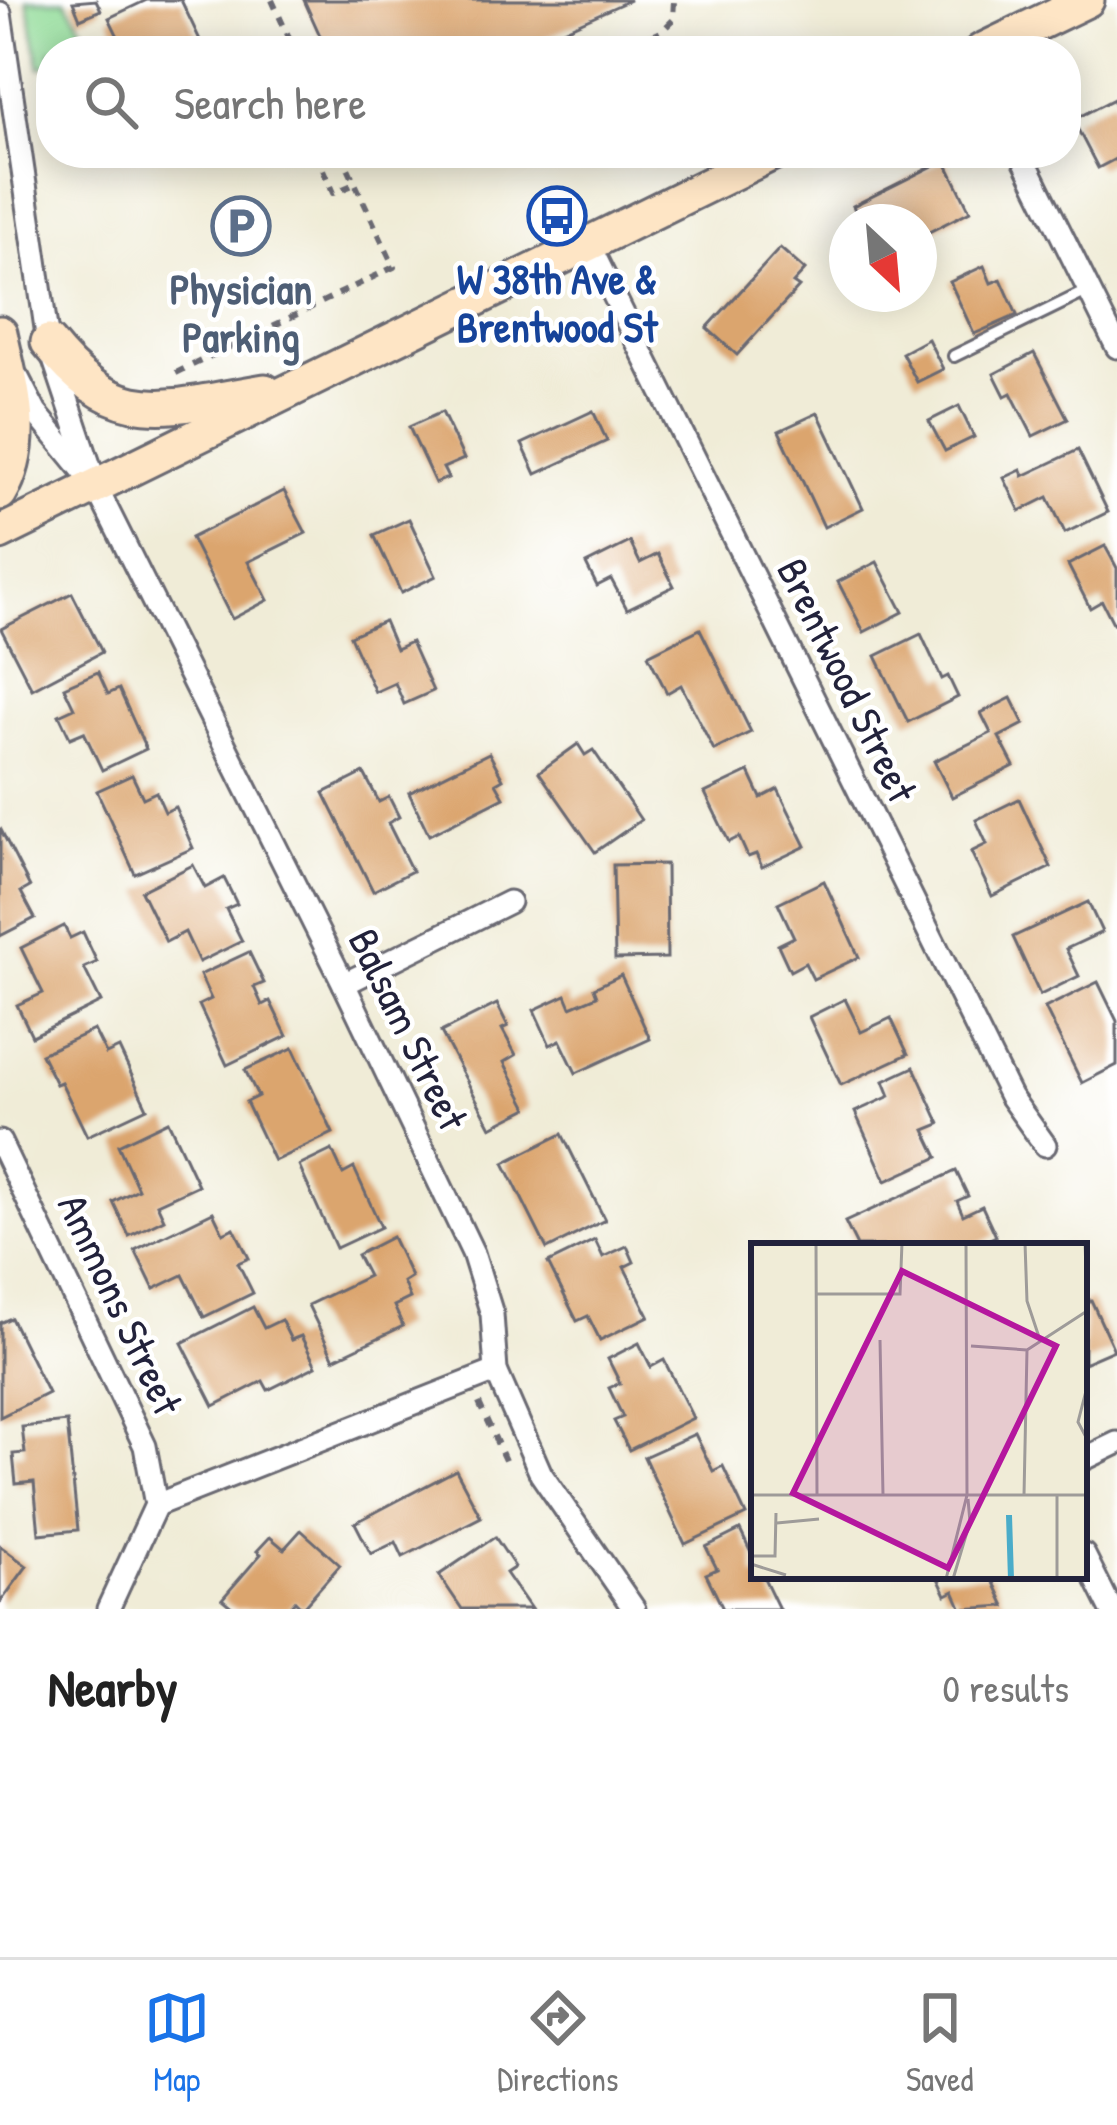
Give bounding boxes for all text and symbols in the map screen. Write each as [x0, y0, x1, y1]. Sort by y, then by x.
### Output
search box [36, 36, 1081, 168]
icon: search [78, 69, 144, 135]
text: Search here [174, 72, 366, 133]
bus stop icon: W 38th Ave & Brentwood St [526, 185, 588, 247]
parking icon: Physician Parking [210, 195, 272, 257]
north arrow [829, 204, 937, 312]
place label: W 38th Ave & Brentwood St [457, 250, 659, 355]
place label: Physician Parking [170, 260, 312, 366]
street label: Brentwood Street [764, 549, 932, 812]
street label: Balsam Street [336, 919, 483, 1140]
street label: Ammons Street [45, 1184, 197, 1424]
inset map [751, 1243, 1087, 1579]
text: Nearby [48, 1653, 178, 1722]
text: 0 results [943, 1661, 1069, 1714]
tab: Map [144, 1985, 210, 2101]
tab: Directions [497, 1985, 619, 2101]
tab: Saved [906, 1985, 973, 2101]

